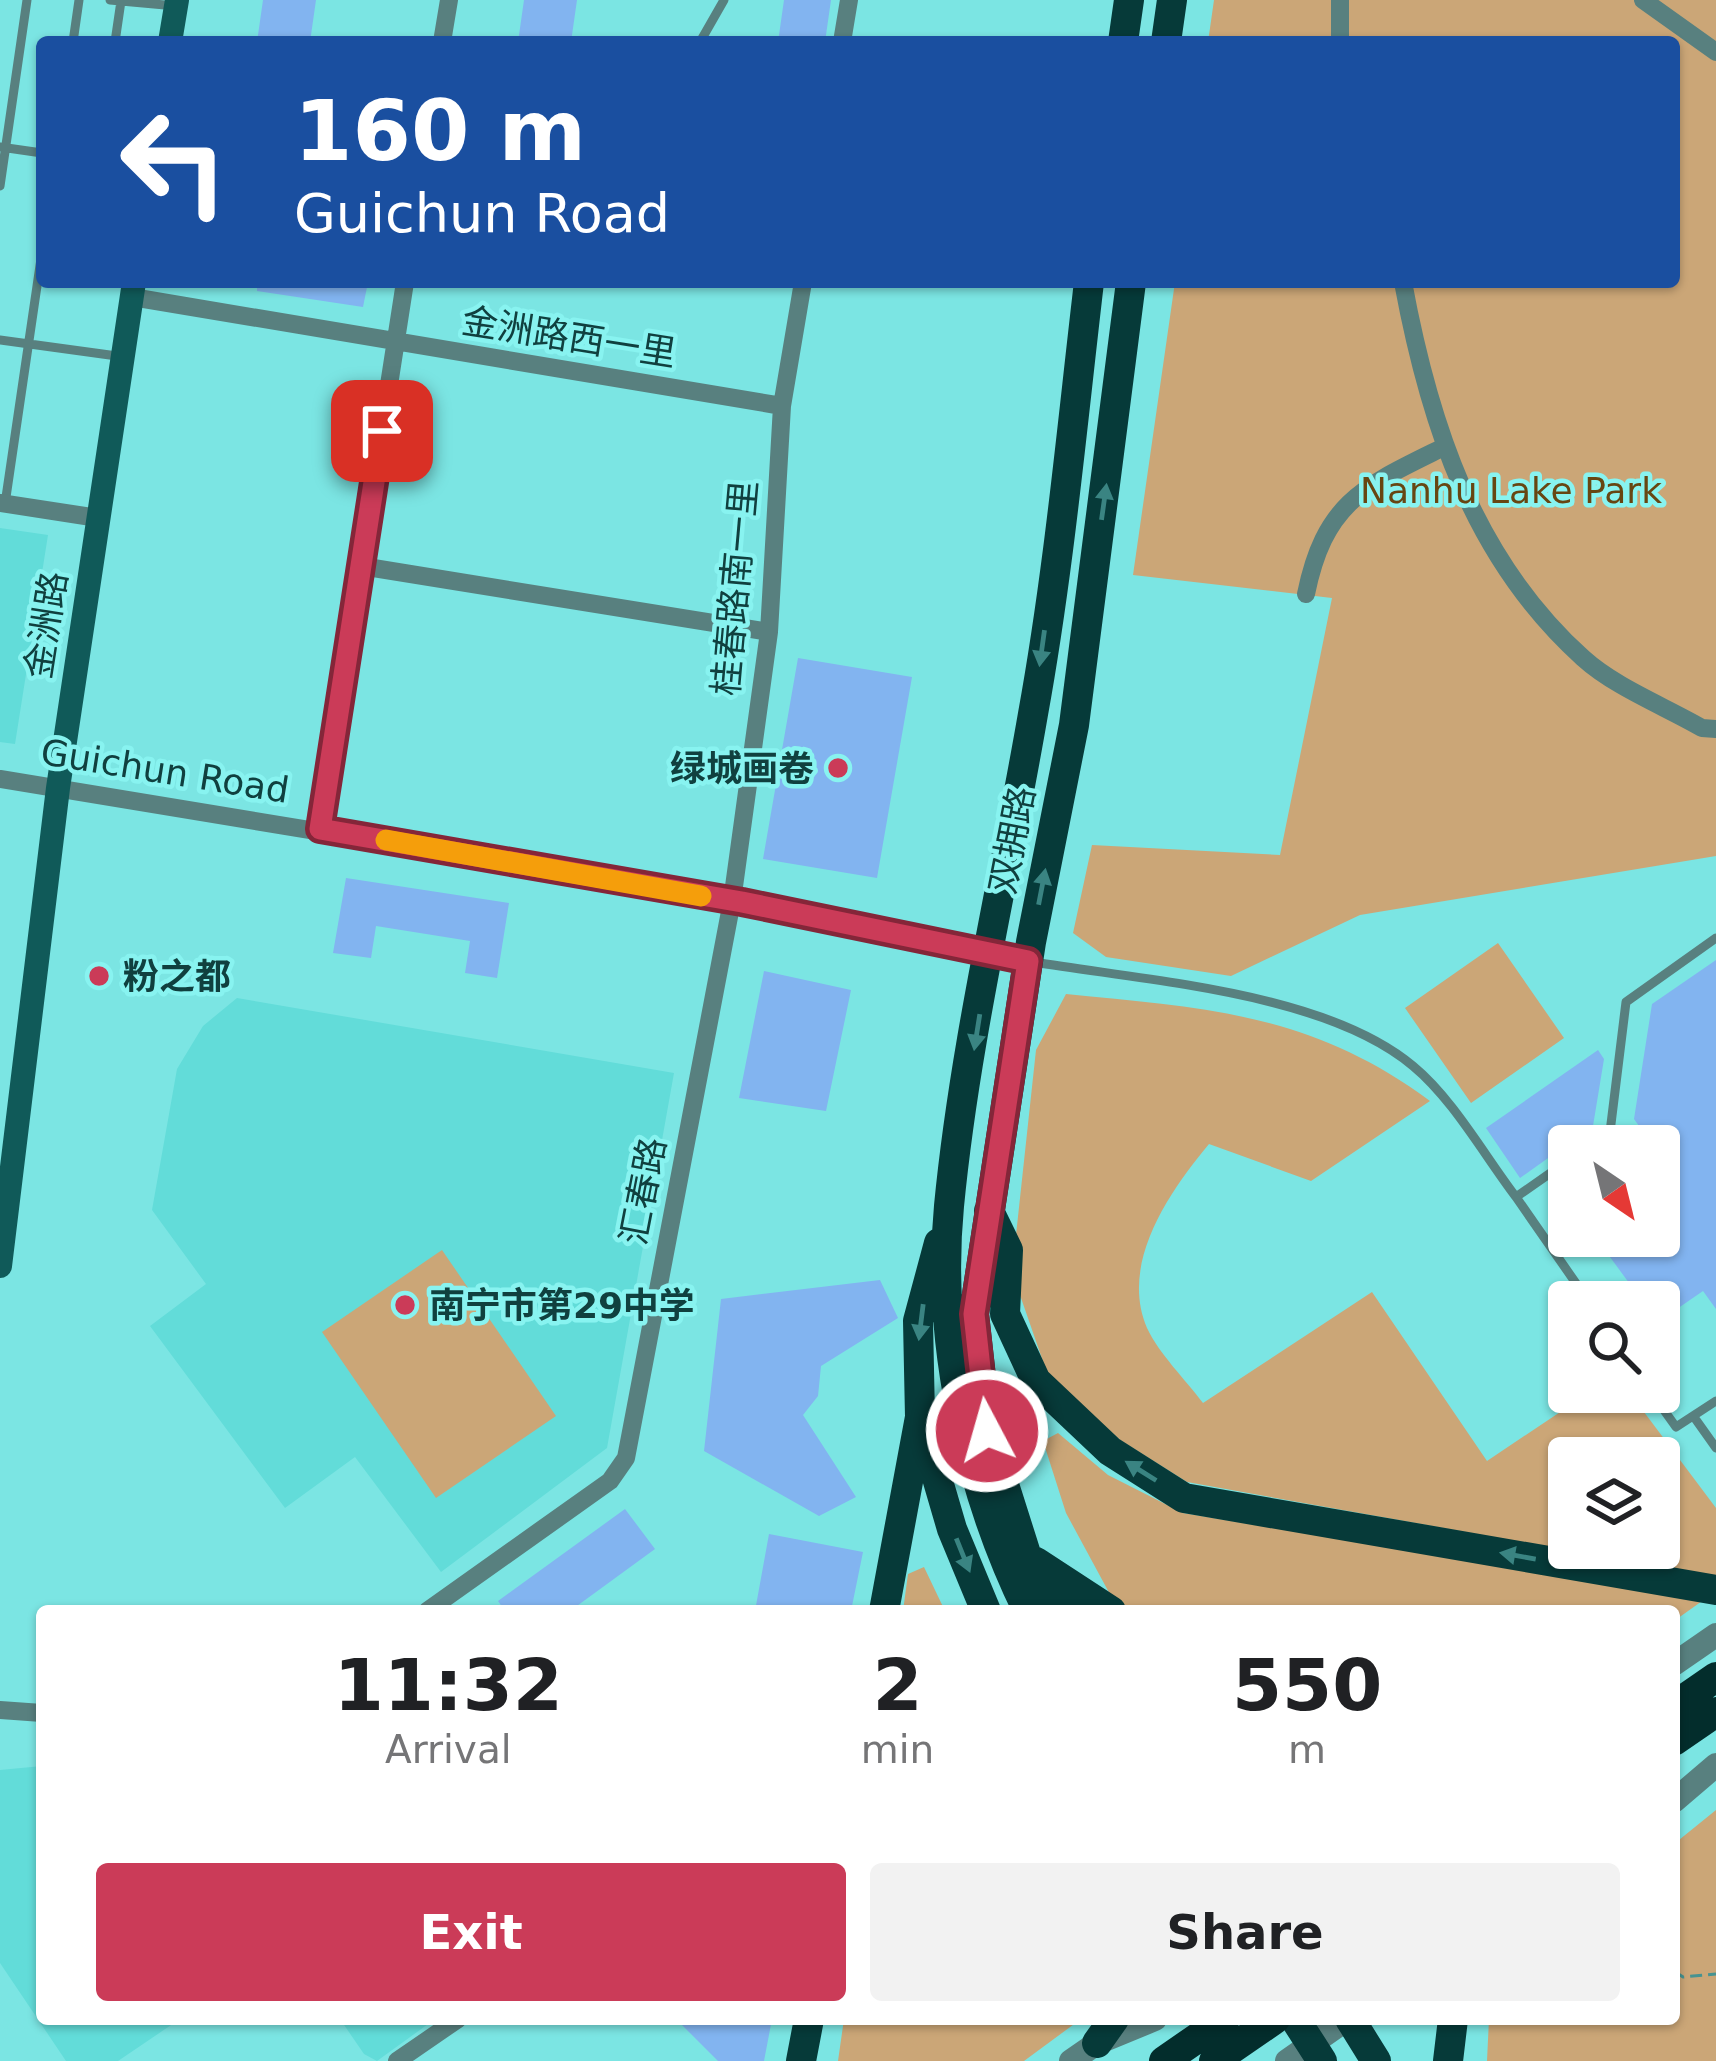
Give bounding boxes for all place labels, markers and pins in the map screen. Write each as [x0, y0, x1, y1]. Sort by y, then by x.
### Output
pin [331, 380, 433, 482]
place label: 绿城画卷 [670, 748, 814, 789]
marker: 绿城画卷 [825, 755, 851, 781]
place label: 粉之都 [123, 956, 231, 997]
marker: 粉之都 [86, 963, 112, 989]
place label: 南宁市第29中学 [429, 1285, 695, 1326]
marker: 南宁市第29中学 [392, 1292, 418, 1318]

